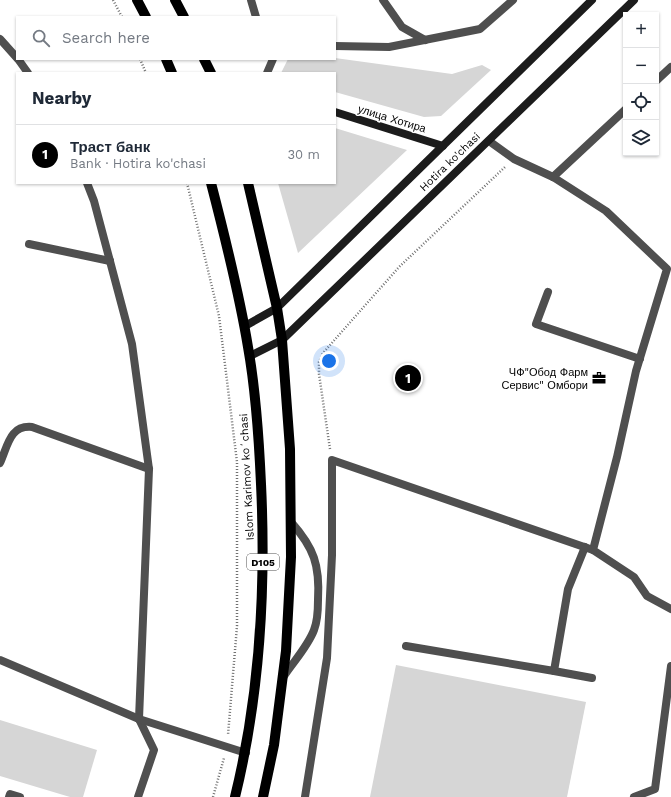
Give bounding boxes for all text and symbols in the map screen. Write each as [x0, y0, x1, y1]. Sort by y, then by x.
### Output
map controls [623, 12, 659, 156]
button: + [623, 12, 659, 48]
search box [16, 16, 336, 60]
icon: search [30, 27, 52, 49]
text: Search here [62, 29, 150, 47]
button: − [623, 48, 659, 84]
button: locate [623, 84, 659, 120]
text: Nearby [32, 88, 91, 108]
street label: улица Хотира [356, 102, 428, 136]
button: layers [623, 120, 659, 156]
street label: Hotira ko'chasi [417, 130, 483, 194]
text: Траст банк [70, 138, 150, 156]
text: 1 [42, 147, 48, 162]
text: 30 m [288, 147, 320, 162]
text: Bank · Hotira ko'chasi [70, 156, 206, 171]
your location [319, 351, 339, 371]
pin: 1 [395, 363, 421, 393]
place label: ЧФ"Обод Фарм Сервис" Омбори [501, 366, 588, 392]
office icon: ЧФ"Обод Фарм Сервис" Омбори [591, 370, 607, 386]
street label: Islom Karimov koʻchasi [237, 413, 257, 541]
road number: D105 [247, 554, 279, 570]

